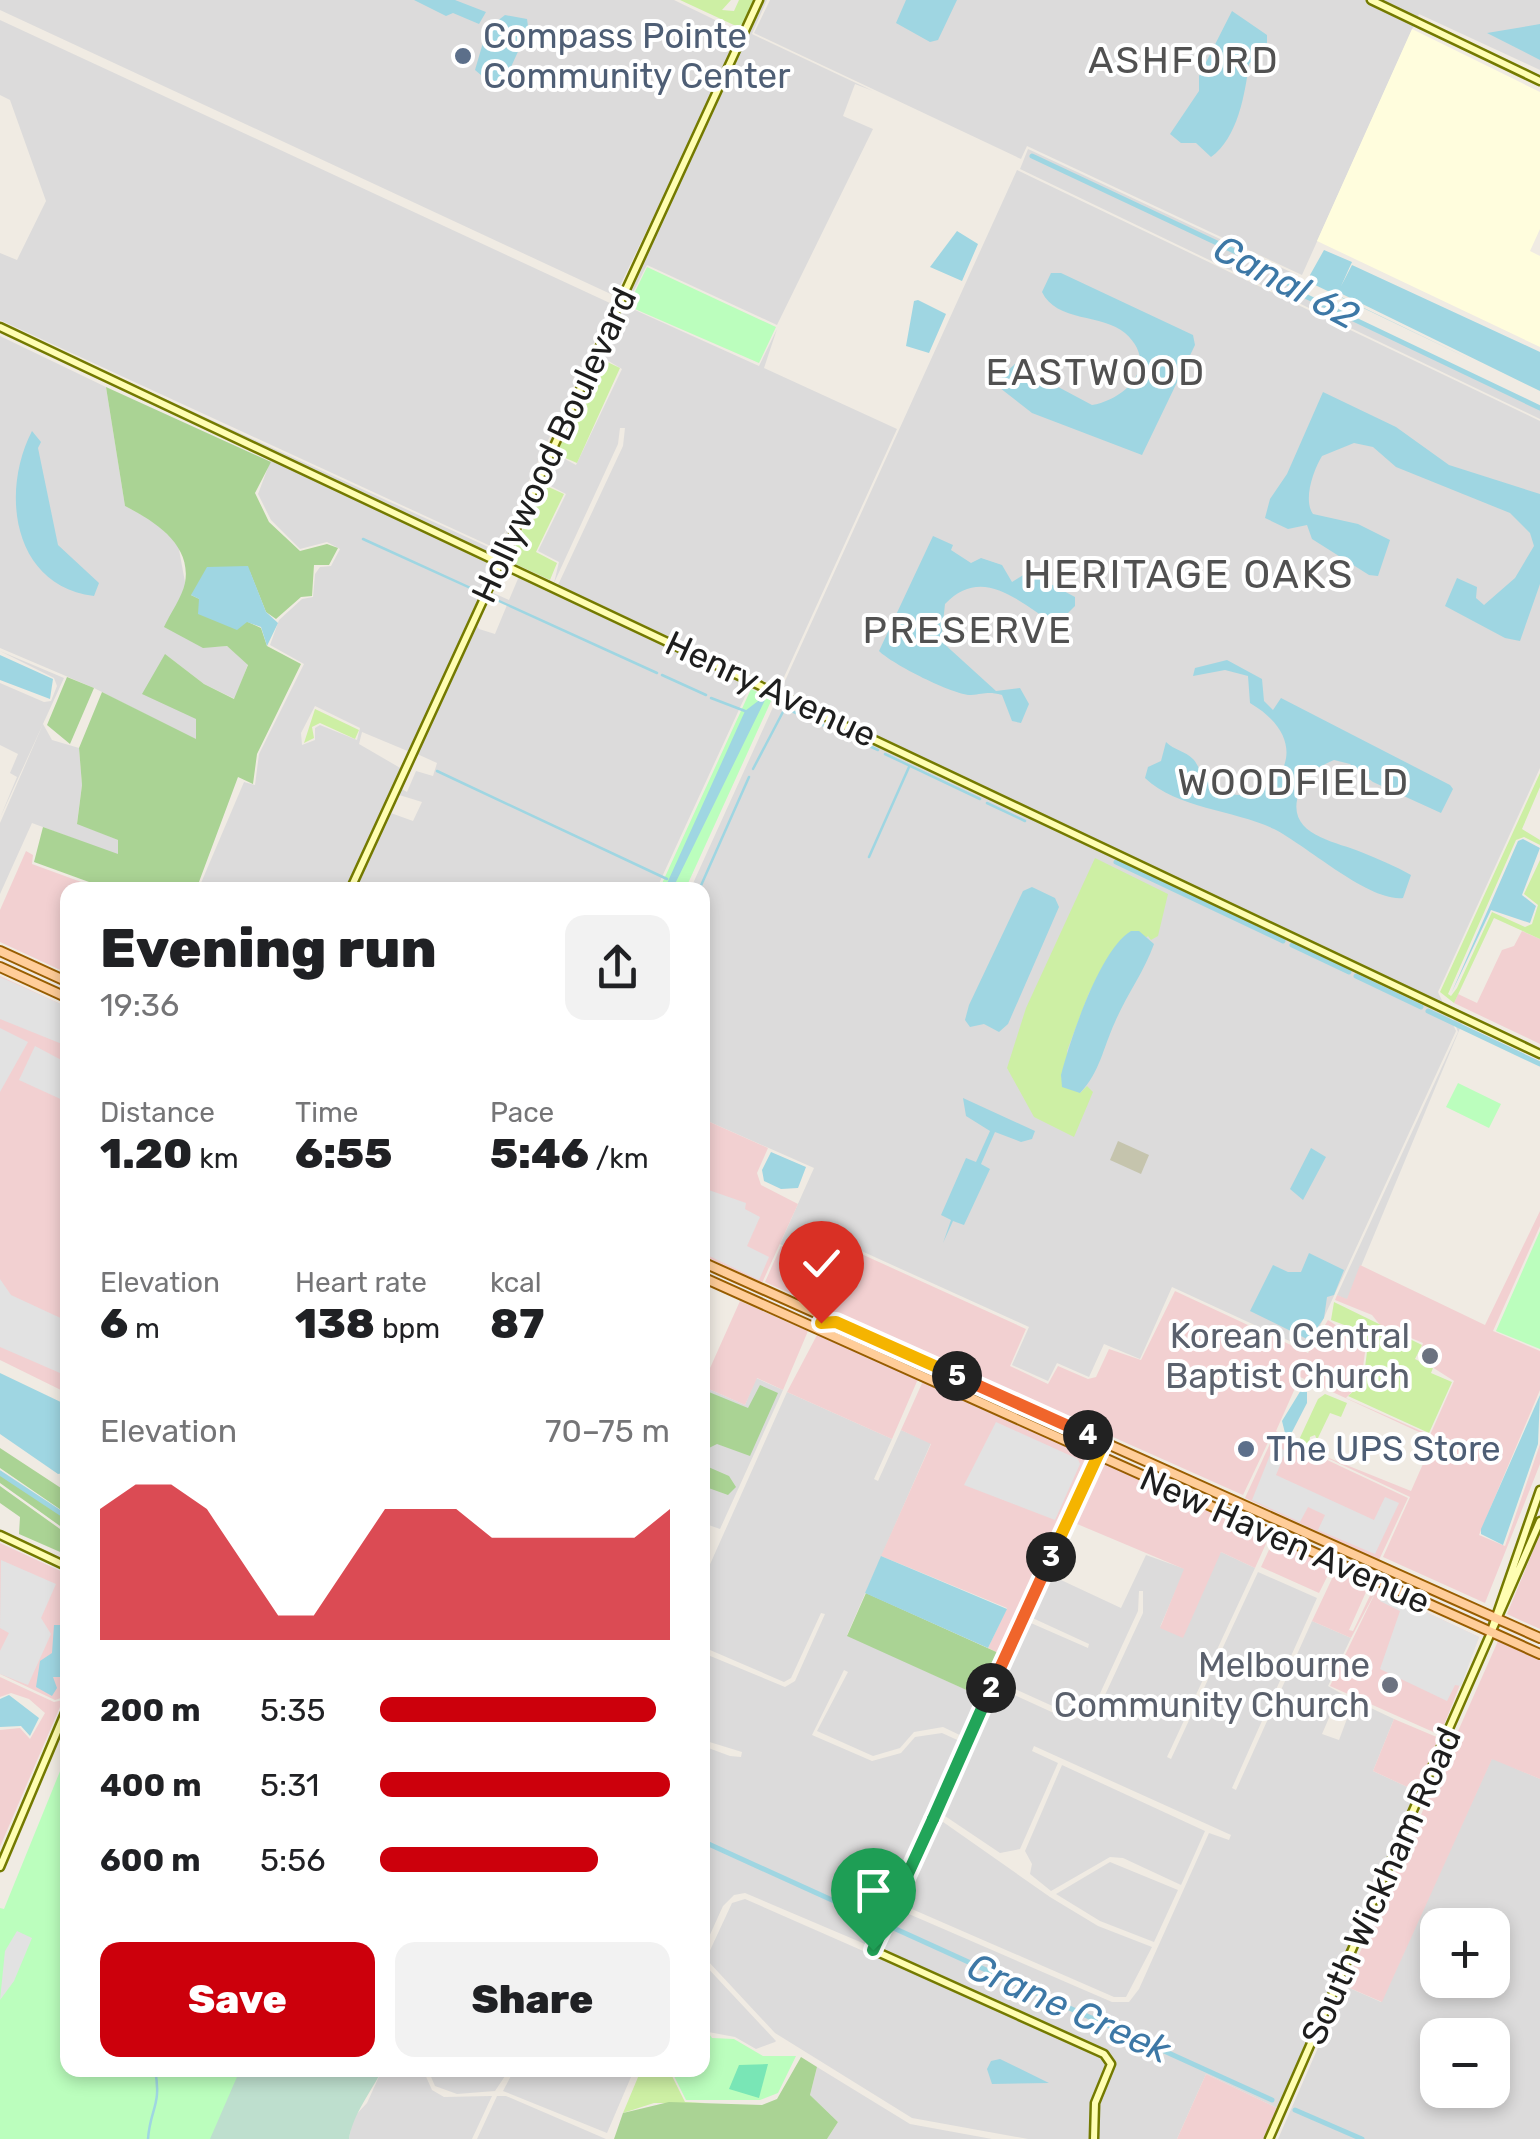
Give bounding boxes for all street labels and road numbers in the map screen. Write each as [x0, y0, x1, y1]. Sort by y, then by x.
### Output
street label: Hollywood Boulevard [463, 281, 645, 609]
street label: Henry Avenue [659, 622, 883, 756]
street label: New Haven Avenue [1133, 1457, 1437, 1623]
street label: South Wickham Road [1292, 1721, 1470, 2051]

